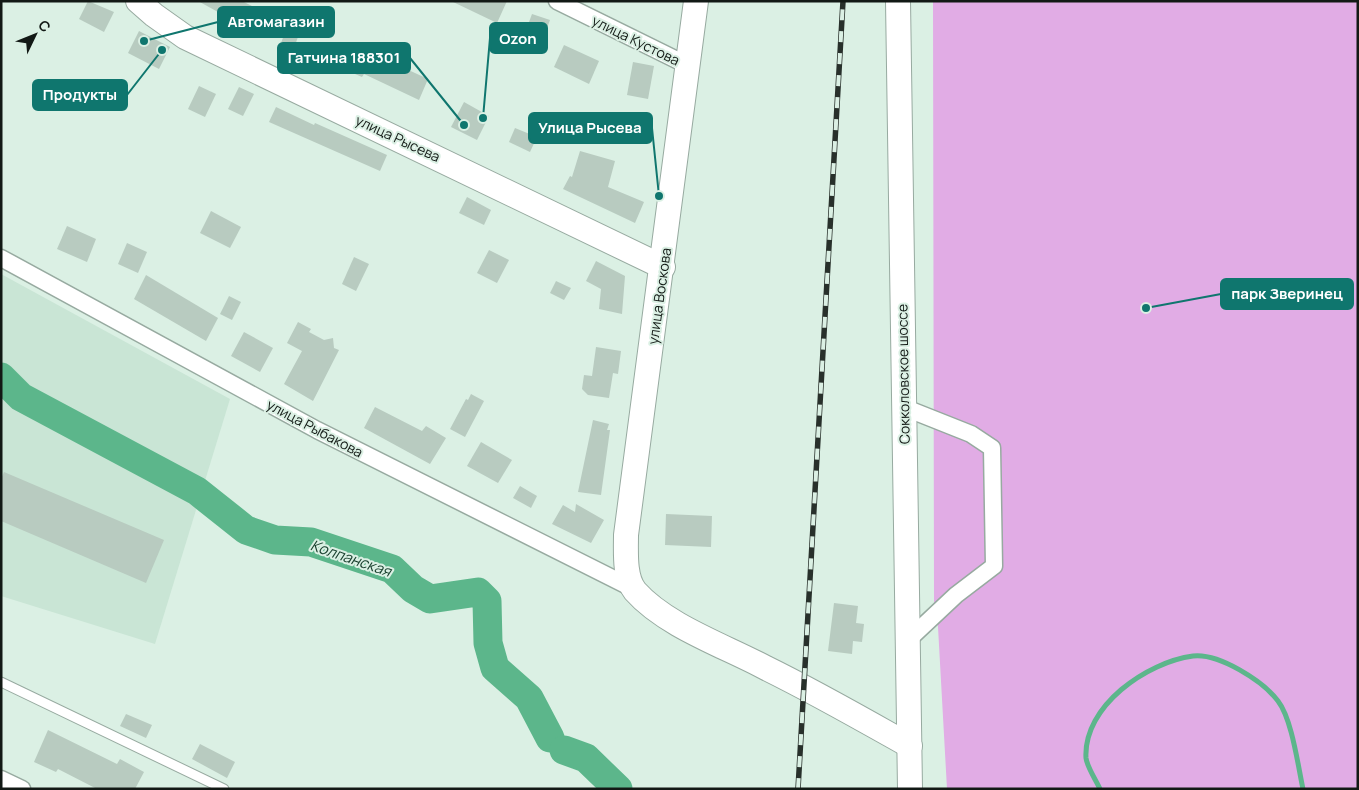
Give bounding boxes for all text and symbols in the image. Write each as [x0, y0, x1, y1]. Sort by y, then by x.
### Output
callout: Автомагазин [218, 7, 334, 37]
north arrow [10, 10, 60, 60]
text: Автомагазин [228, 11, 324, 32]
street label: улица Кустова [589, 11, 683, 69]
text: С [34, 16, 55, 36]
callout: Ozon [490, 23, 547, 53]
text: Ozon [499, 28, 537, 49]
callout: Гатчина 188301 [278, 43, 410, 73]
text: Гатчина 188301 [288, 47, 400, 68]
callout: Продукты [33, 80, 127, 110]
text: Продукты [43, 84, 117, 105]
street label: улица Рысева [353, 110, 443, 166]
callout: Улица Рысева [529, 113, 652, 143]
text: Улица Рысева [538, 117, 642, 138]
street label: улица Воскова [643, 246, 675, 346]
callout: парк Зверинец [1221, 279, 1353, 309]
text: парк Зверинец [1231, 283, 1343, 304]
street label: Сокколовское шоссе [892, 304, 914, 444]
street label: улица Рыбакова [264, 395, 366, 461]
water label: Колпанская [308, 534, 396, 582]

